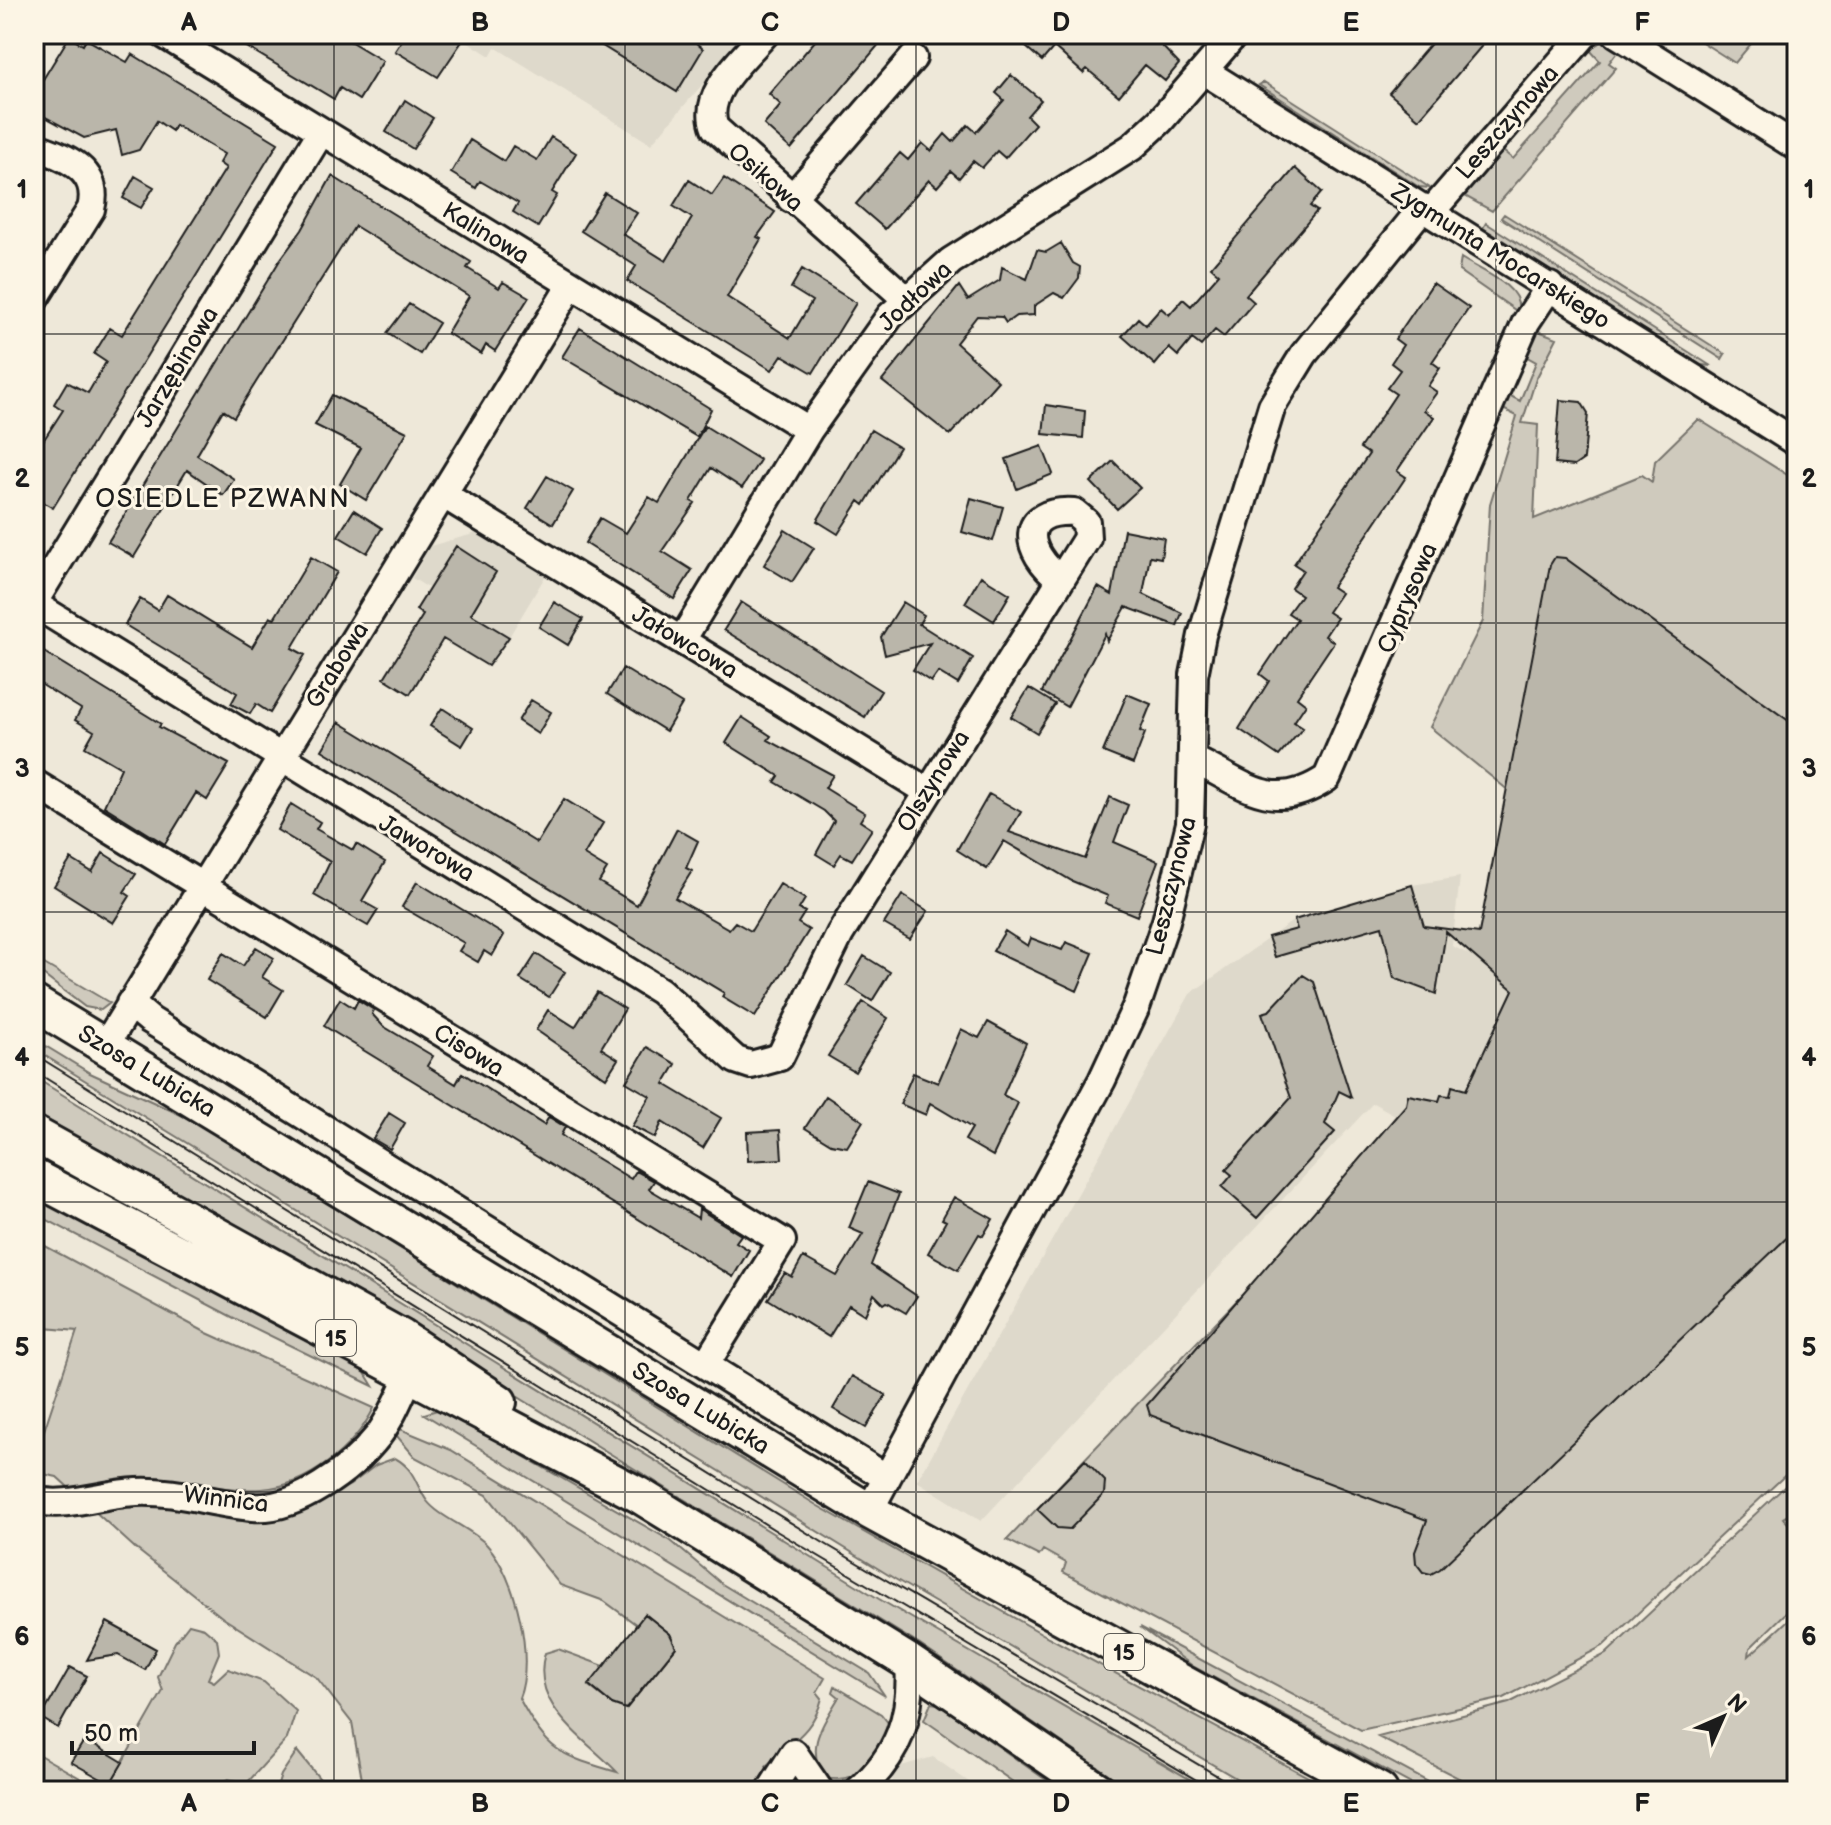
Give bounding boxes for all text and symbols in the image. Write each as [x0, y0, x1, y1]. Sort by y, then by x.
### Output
text: A [180, 8, 197, 39]
text: B [471, 8, 489, 39]
text: C [761, 8, 779, 39]
text: D [1052, 8, 1070, 39]
text: E [1343, 8, 1360, 39]
text: F [1634, 8, 1650, 39]
street label: Leszczynowa [1450, 59, 1565, 185]
street label: Osikowa [722, 137, 809, 218]
text: 1 [17, 175, 27, 206]
text: 1 [1804, 175, 1814, 206]
street label: Zygmunta Mocarskiego [1385, 177, 1615, 336]
street label: Kalinowa [437, 196, 534, 271]
street label: Jodłowa [873, 255, 958, 338]
street label: Jarzębinowa [130, 302, 225, 433]
text: 2 [14, 464, 30, 495]
text: 2 [1801, 464, 1817, 495]
district label: OSIEDLE PZWANN [95, 484, 351, 515]
street label: Cyprysowa [1371, 539, 1444, 658]
street label: Jałowcowa [627, 600, 743, 685]
street label: Grabowa [300, 617, 375, 714]
street label: Olszynowa [891, 725, 976, 837]
text: 3 [14, 754, 30, 785]
text: 3 [1801, 754, 1817, 785]
street label: Jaworowa [374, 809, 480, 888]
street label: Leszczynowa [1140, 814, 1203, 959]
street label: Cisowa [428, 1018, 509, 1083]
street label: Szosa Lubicka [73, 1019, 221, 1124]
text: 4 [14, 1043, 30, 1074]
text: 4 [1801, 1043, 1817, 1074]
road number: 15 [316, 1320, 356, 1356]
text: 5 [14, 1333, 30, 1364]
text: 5 [1801, 1333, 1817, 1364]
street label: Szosa Lubicka [627, 1356, 775, 1461]
street label: Winnica [182, 1480, 270, 1519]
text: 6 [14, 1622, 30, 1653]
text: 6 [1801, 1622, 1817, 1653]
road number: 15 [1104, 1634, 1144, 1670]
north arrow [1683, 1677, 1763, 1757]
text: N [1721, 1689, 1751, 1719]
scale bar [72, 1705, 254, 1755]
text: 50 m [84, 1719, 138, 1748]
text: A [180, 1789, 197, 1820]
text: B [471, 1789, 489, 1820]
text: C [761, 1789, 779, 1820]
text: D [1052, 1789, 1070, 1820]
text: E [1343, 1789, 1360, 1820]
text: F [1634, 1789, 1650, 1820]

